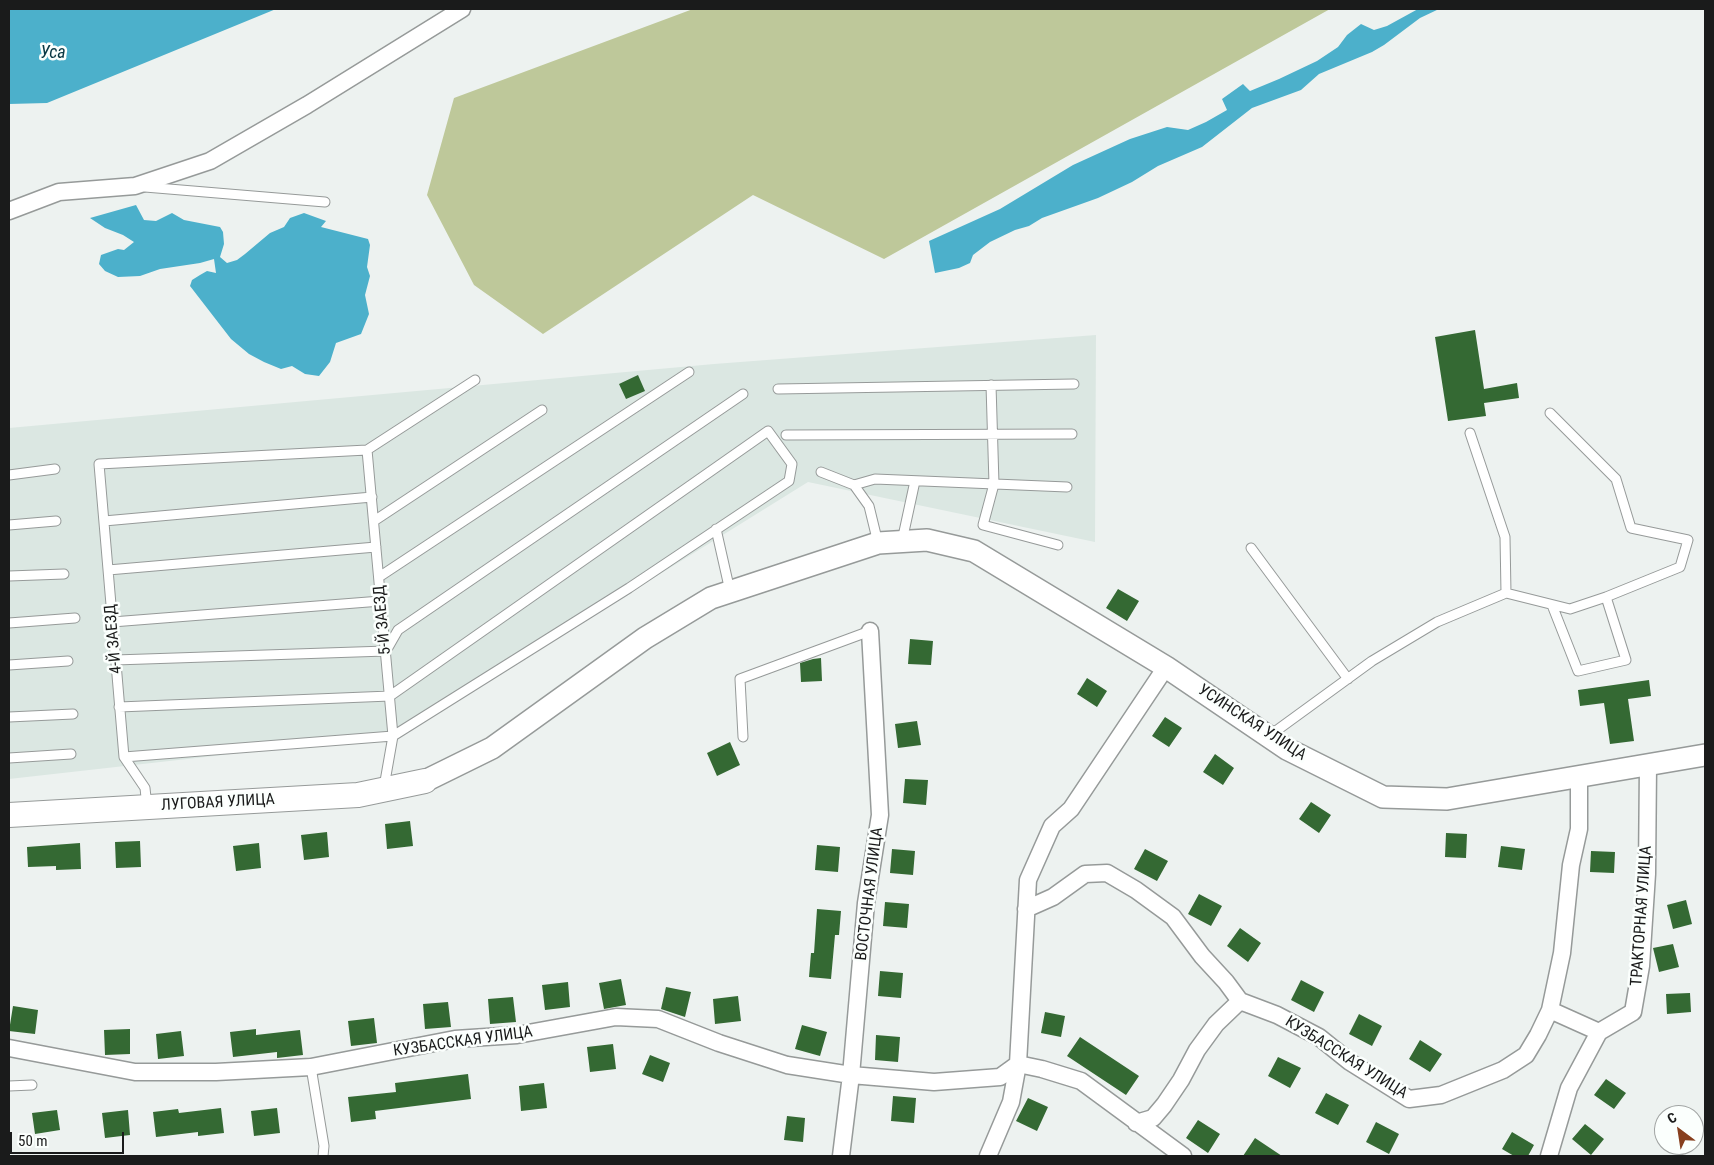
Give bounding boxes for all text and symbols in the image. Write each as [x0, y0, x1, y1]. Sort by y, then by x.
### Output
water label: Уса [40, 42, 66, 64]
street label: 5-Й ЗАЕЗД [370, 584, 396, 656]
street label: 4-Й ЗАЕЗД [101, 603, 127, 675]
street label: УСИНСКАЯ УЛИЦА [1194, 681, 1310, 765]
street label: ЛУГОВАЯ УЛИЦА [161, 790, 275, 816]
street label: ВОСТОЧНАЯ УЛИЦА [852, 826, 888, 962]
street label: ТРАКТОРНАЯ УЛИЦА [1628, 845, 1656, 987]
street label: КУЗБАССКАЯ УЛИЦА [1281, 1013, 1411, 1103]
street label: КУЗБАССКАЯ УЛИЦА [392, 1023, 534, 1061]
north arrow [1654, 1105, 1704, 1155]
text: С [1664, 1109, 1679, 1127]
scale bar [12, 1122, 126, 1154]
text: 50 m [18, 1132, 48, 1150]

